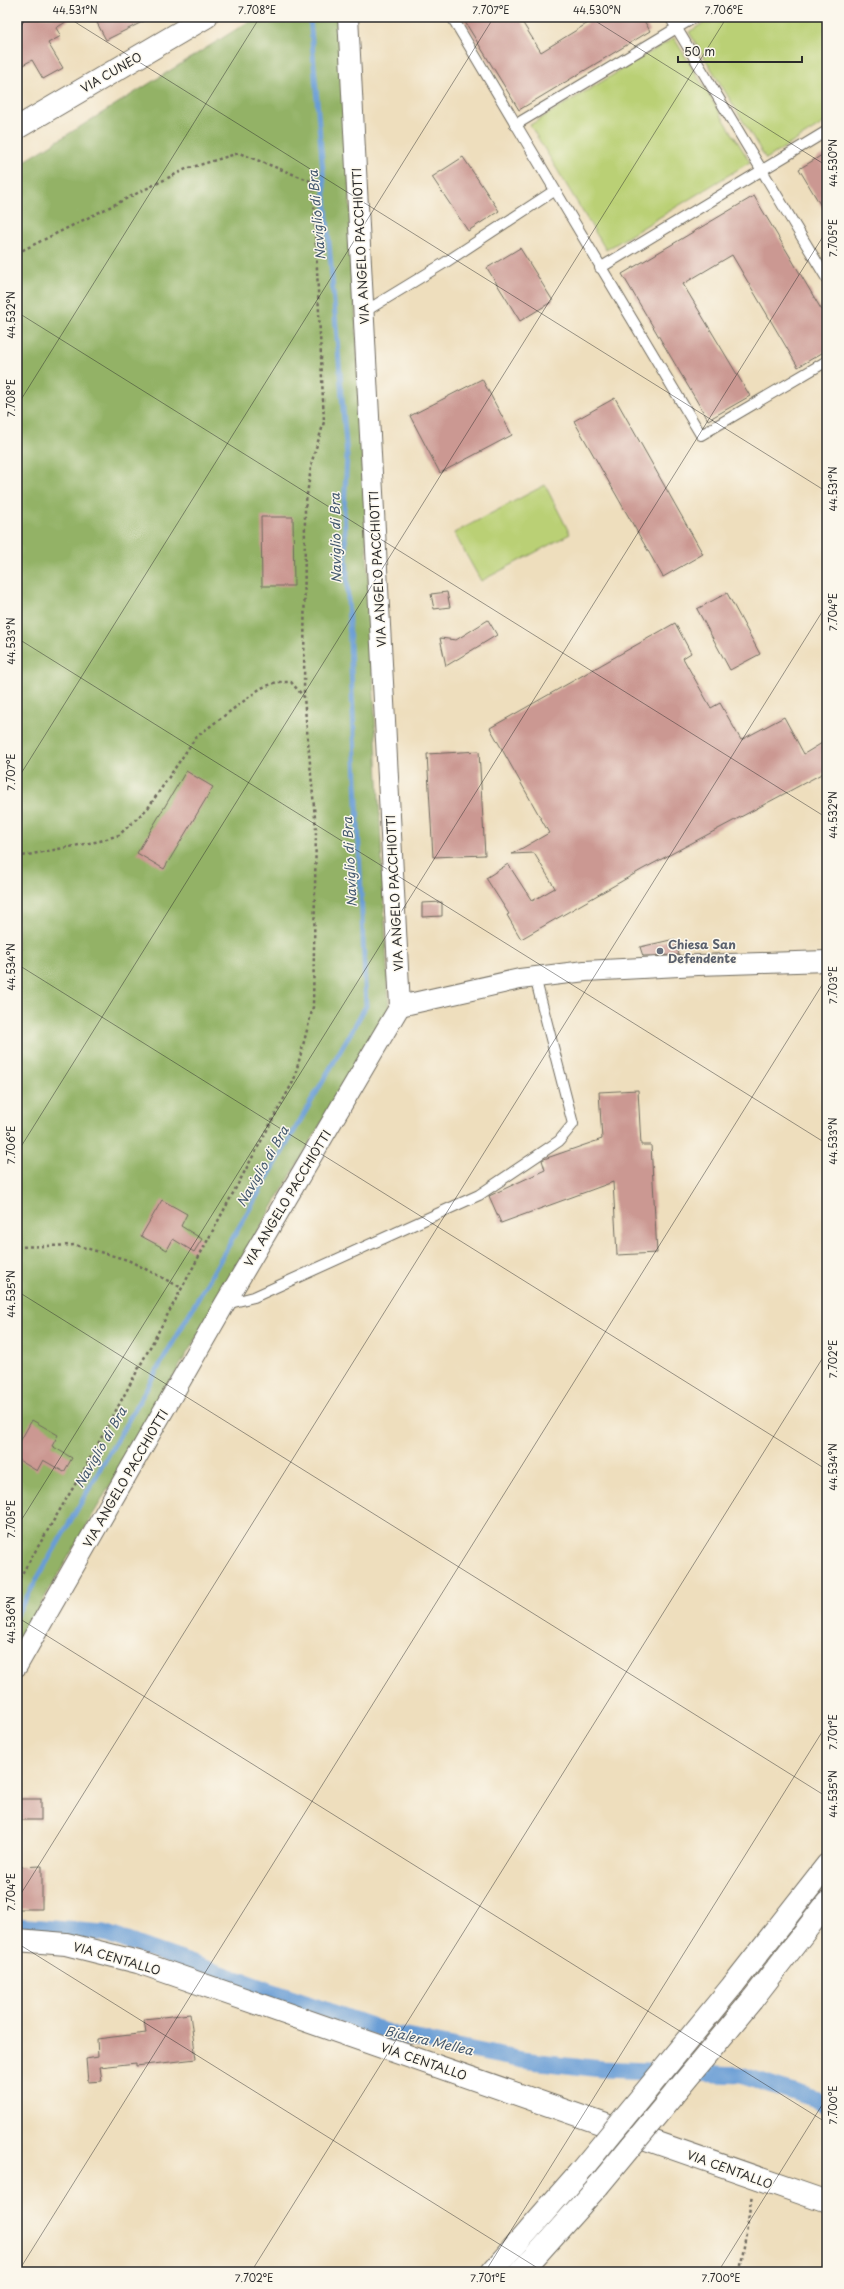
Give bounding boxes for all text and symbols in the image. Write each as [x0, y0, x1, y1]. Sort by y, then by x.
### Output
text: 44.531°N [53, 2, 98, 17]
text: 7.708°E [238, 2, 276, 17]
text: 7.707°E [472, 2, 510, 17]
text: 44.530°N [573, 2, 621, 17]
text: 7.706°E [705, 2, 743, 17]
scale bar [678, 38, 802, 64]
text: 50 m [684, 42, 715, 60]
street label: VIA CUNEO [77, 47, 145, 97]
text: 44.530°N [825, 139, 840, 187]
street label: VIA ANGELO PACCHIOTTI [347, 167, 373, 325]
water label: Naviglio di Bra [303, 168, 329, 261]
text: 7.705°E [825, 219, 840, 257]
text: 44.532°N [3, 291, 18, 339]
text: 7.708°E [3, 379, 18, 417]
text: 44.531°N [825, 466, 840, 511]
street label: VIA ANGELO PACCHIOTTI [364, 490, 390, 648]
water label: Naviglio di Bra [325, 492, 345, 583]
text: 7.704°E [825, 593, 840, 631]
text: 44.533°N [3, 617, 18, 665]
text: 7.707°E [3, 753, 18, 791]
text: 44.532°N [825, 791, 840, 839]
street label: VIA ANGELO PACCHIOTTI [381, 814, 407, 972]
water label: Naviglio di Bra [337, 815, 361, 908]
place label: Chiesa San Defendente [668, 935, 736, 967]
text: 44.534°N [3, 943, 18, 991]
marker: Chiesa San Defendente [655, 946, 665, 956]
text: 7.703°E [825, 966, 840, 1004]
text: 44.533°N [825, 1117, 840, 1165]
water label: Naviglio di Bra [231, 1121, 293, 1210]
text: 7.706°E [3, 1126, 18, 1164]
street label: VIA ANGELO PACCHIOTTI [239, 1126, 335, 1270]
text: 44.535°N [3, 1270, 18, 1318]
text: 7.702°E [825, 1340, 840, 1378]
water label: Naviglio di Bra [69, 1402, 131, 1491]
street label: VIA ANGELO PACCHIOTTI [78, 1406, 172, 1550]
text: 44.534°N [825, 1443, 840, 1491]
text: 7.705°E [3, 1500, 18, 1538]
text: 44.536°N [3, 1596, 18, 1644]
text: 7.701°E [825, 1714, 840, 1750]
text: 44.535°N [825, 1770, 840, 1818]
text: 7.704°E [3, 1873, 18, 1911]
street label: VIA CENTALLO [71, 1937, 163, 1979]
water label: Bialera Mellea [383, 2021, 476, 2060]
street label: VIA CENTALLO [378, 2038, 470, 2084]
text: 7.700°E [825, 2085, 840, 2125]
street label: VIA CENTALLO [685, 2145, 775, 2193]
text: 7.702°E [235, 2270, 273, 2285]
text: 7.701°E [470, 2270, 506, 2285]
text: 7.700°E [701, 2270, 741, 2285]

